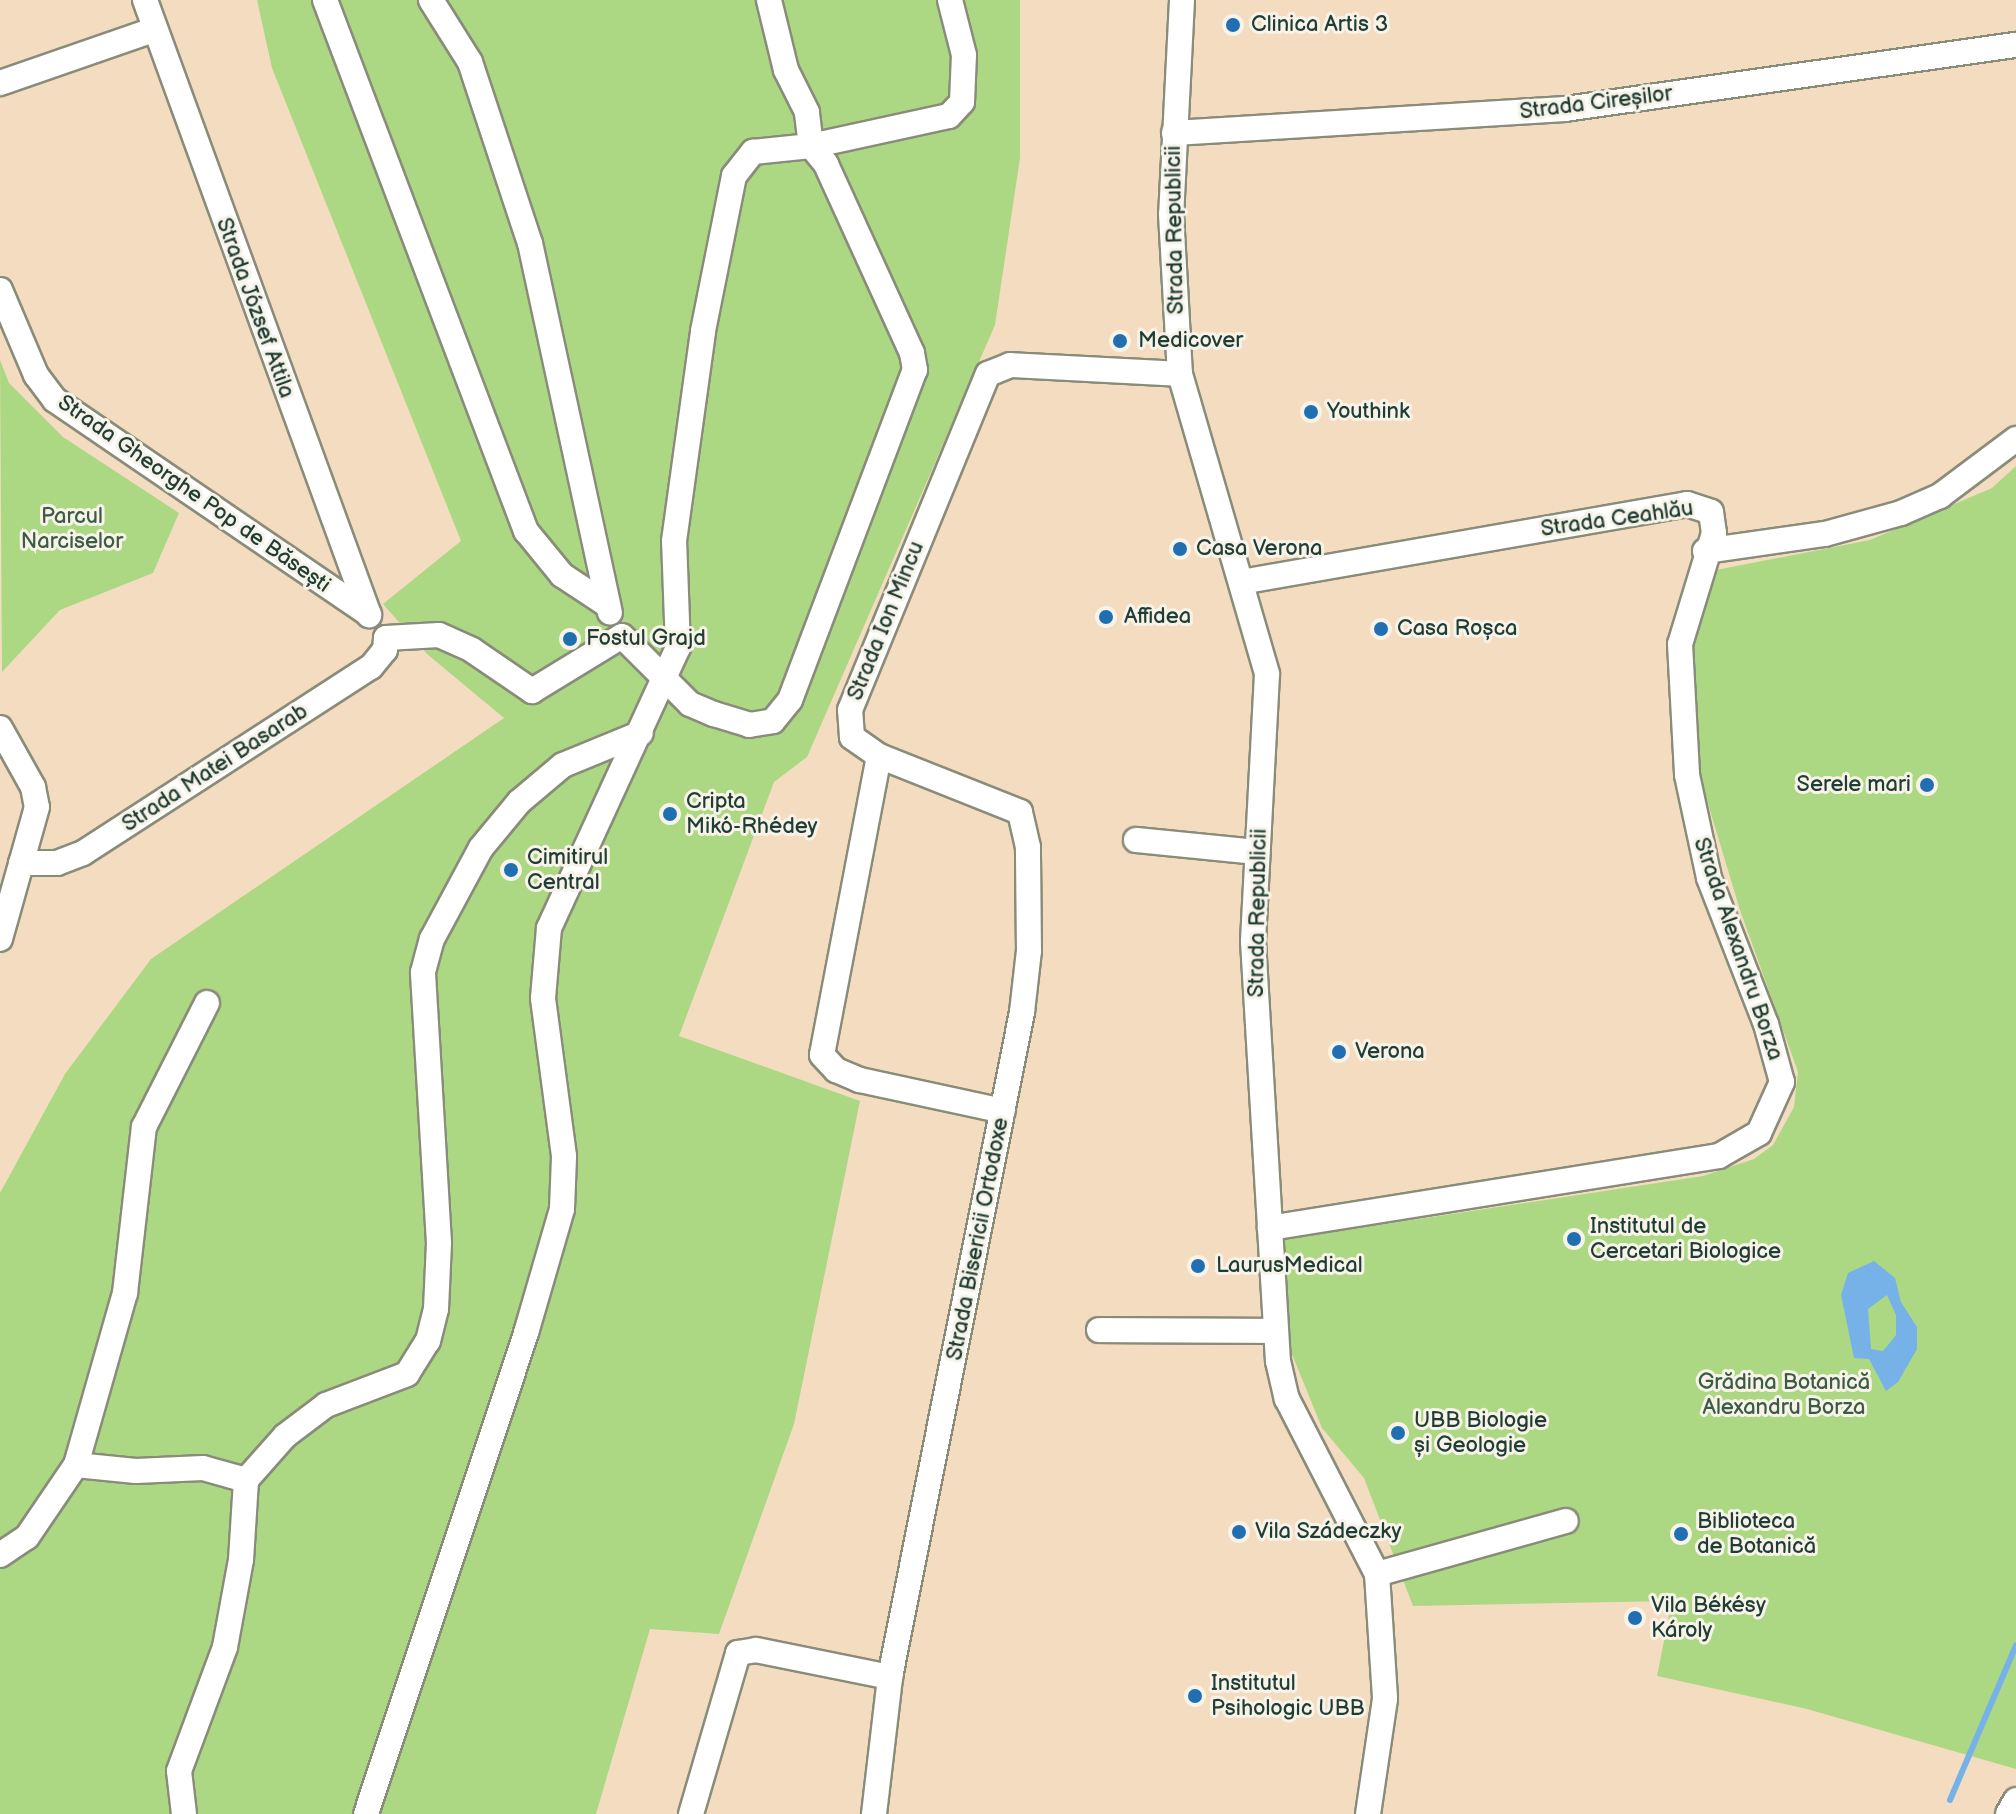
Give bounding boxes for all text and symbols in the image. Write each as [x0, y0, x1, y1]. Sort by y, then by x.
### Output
place label: Clinica Artis 3 [1251, 12, 1388, 38]
marker: Clinica Artis 3 [1222, 14, 1244, 36]
street label: Strada Cireșilor [1518, 81, 1674, 125]
street label: Strada Republicii [1160, 145, 1190, 315]
street label: Strada József Attila [210, 214, 300, 402]
place label: Medicover [1138, 328, 1243, 354]
marker: Medicover [1109, 330, 1131, 352]
street label: Strada Gheorghe Pop de Băsești [53, 390, 335, 598]
place label: Youthink [1327, 399, 1410, 425]
marker: Youthink [1302, 403, 1320, 421]
street label: Strada Ceahlău [1539, 495, 1695, 543]
park label: Parcul Narciselor [21, 503, 123, 554]
place label: Casa Verona [1196, 536, 1323, 562]
street label: Strada Ion Mincu [842, 538, 930, 704]
marker: Casa Verona [1171, 540, 1189, 558]
place label: Affidea [1124, 604, 1191, 630]
marker: Affidea [1095, 606, 1117, 628]
place label: Casa Roșca [1397, 616, 1518, 642]
marker: Casa Roșca [1372, 620, 1390, 638]
place label: Fostul Grajd [586, 626, 706, 652]
marker: Fostul Grajd [561, 630, 579, 648]
street label: Strada Matei Basarab [117, 698, 313, 838]
place label: Serele mari [1797, 772, 1911, 798]
marker: Serele mari [1918, 776, 1936, 794]
place label: Cripta Mikó-Rhédey [686, 788, 818, 840]
marker: Cripta Mikó-Rhédey [661, 805, 679, 823]
street label: Strada Republicii [1243, 828, 1273, 998]
street label: Strada Alexandru Borza [1687, 834, 1789, 1064]
place label: Cimitirul Central [527, 844, 608, 896]
marker: Cimitirul Central [502, 861, 520, 879]
place label: Verona [1355, 1039, 1425, 1065]
marker: Verona [1330, 1043, 1348, 1061]
street label: Strada Bisericii Ortodoxe [941, 1115, 1015, 1363]
place label: Institutul de Cercetari Biologice [1590, 1213, 1781, 1264]
marker: Institutul de Cercetari Biologice [1565, 1230, 1583, 1248]
place label: LaurusMedical [1216, 1253, 1363, 1279]
marker: LaurusMedical [1187, 1255, 1209, 1277]
park label: Grădina Botanică Alexandru Borza [1698, 1369, 1870, 1420]
place label: UBB Biologie și Geologie [1414, 1407, 1547, 1458]
marker: UBB Biologie și Geologie [1389, 1424, 1407, 1442]
place label: Biblioteca de Botanică [1697, 1508, 1816, 1560]
place label: Vila Szádeczky [1255, 1519, 1402, 1545]
marker: Vila Szádeczky [1230, 1523, 1248, 1541]
marker: Biblioteca de Botanică [1672, 1525, 1690, 1543]
place label: Vila Békésy Károly [1651, 1592, 1766, 1644]
marker: Vila Békésy Károly [1626, 1609, 1644, 1627]
place label: Institutul Psihologic UBB [1211, 1670, 1365, 1722]
marker: Institutul Psihologic UBB [1186, 1687, 1204, 1705]

